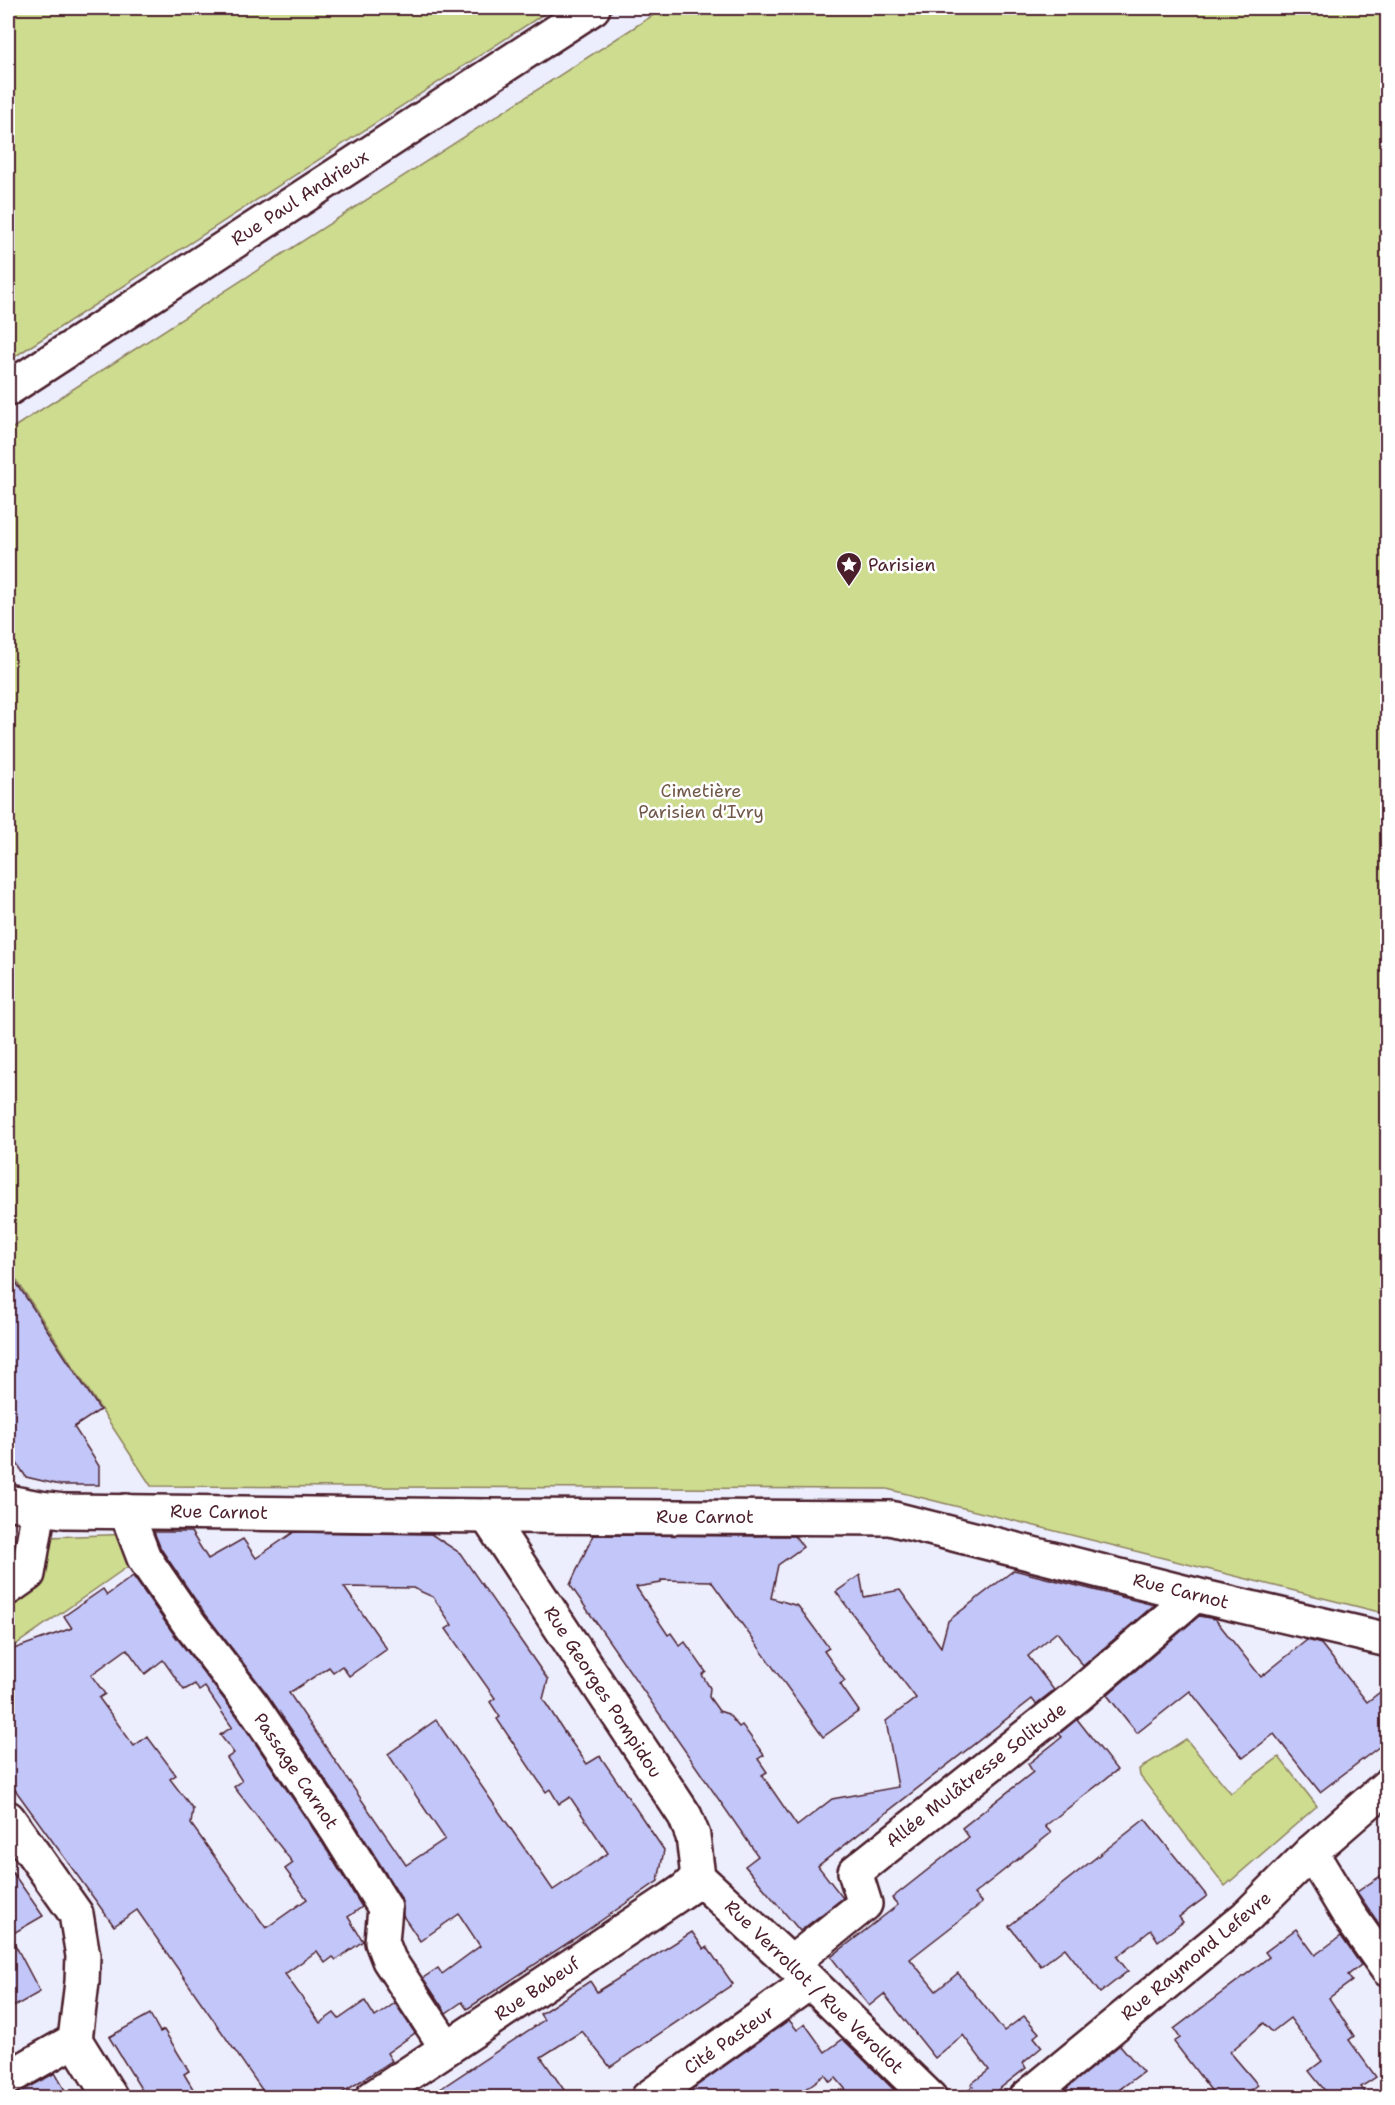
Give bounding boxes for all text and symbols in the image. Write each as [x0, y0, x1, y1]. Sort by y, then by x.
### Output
street label: Rue Paul Andrieux [227, 145, 373, 251]
place icon: Parisien [834, 550, 864, 588]
place label: Parisien [868, 553, 935, 577]
park label: Cimetière Parisien d'Ivry [638, 779, 764, 824]
street label: Rue Carnot [170, 1499, 268, 1525]
street label: Rue Carnot [656, 1505, 754, 1529]
street label: Rue Carnot [1131, 1568, 1231, 1615]
street label: Rue Georges Pompidou [538, 1602, 668, 1782]
street label: Allée Mulâtresse Solitude [881, 1697, 1071, 1853]
street label: Passage Carnot [248, 1708, 344, 1834]
street label: Rue Raymond Lefevre [1116, 1886, 1276, 2026]
street label: Rue Verrollot / Rue Verollot [719, 1895, 909, 2079]
street label: Rue Babeuf [490, 1951, 585, 2026]
street label: Cité Pasteur [679, 2000, 779, 2080]

